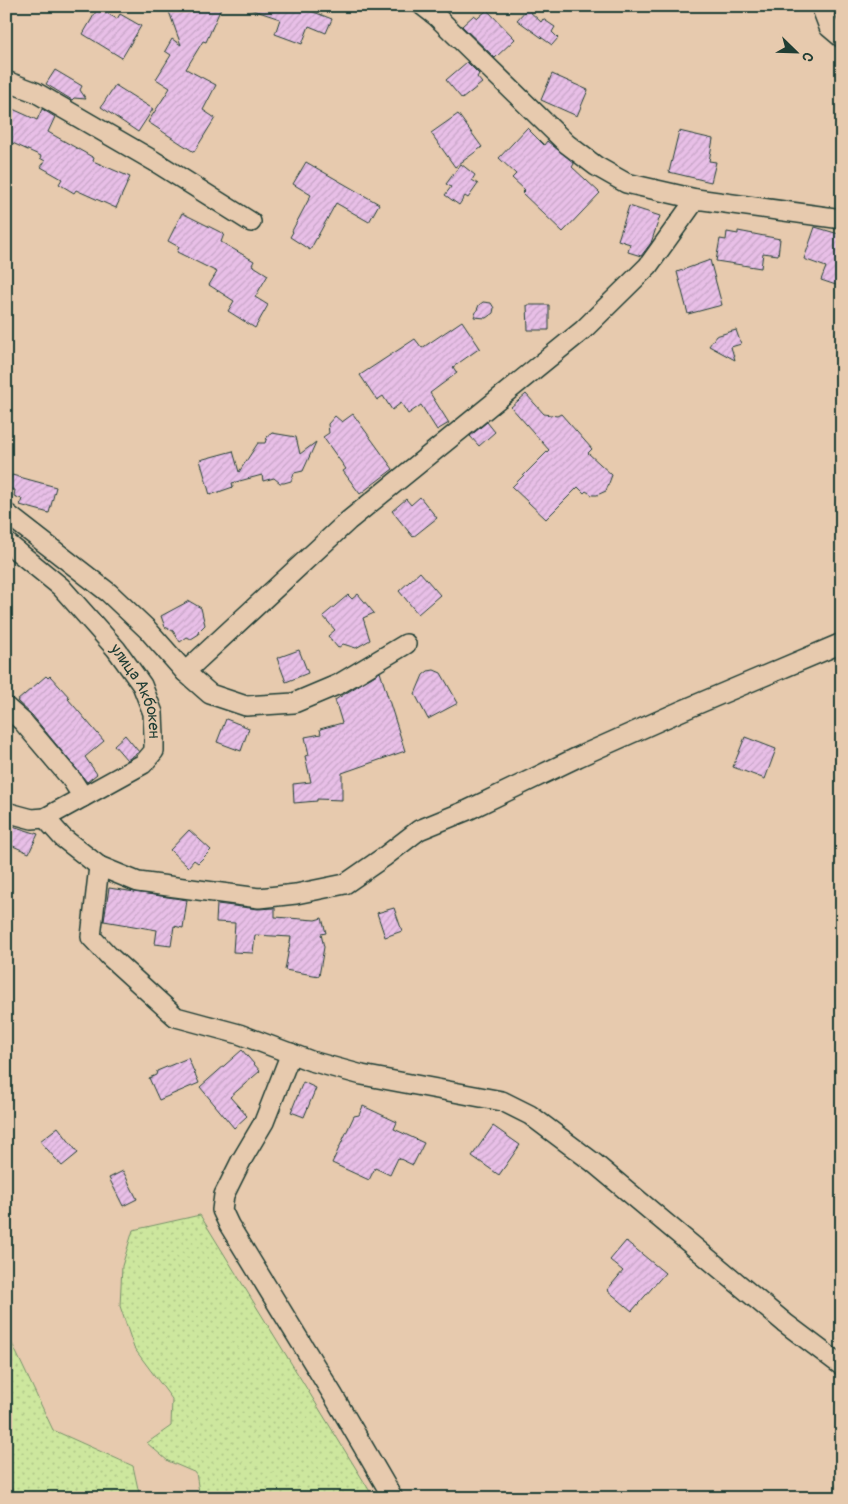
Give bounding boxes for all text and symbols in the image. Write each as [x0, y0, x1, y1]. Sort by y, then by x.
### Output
north arrow [770, 28, 820, 78]
text: С [798, 50, 817, 65]
street label: улица Акбокен [105, 639, 164, 739]

